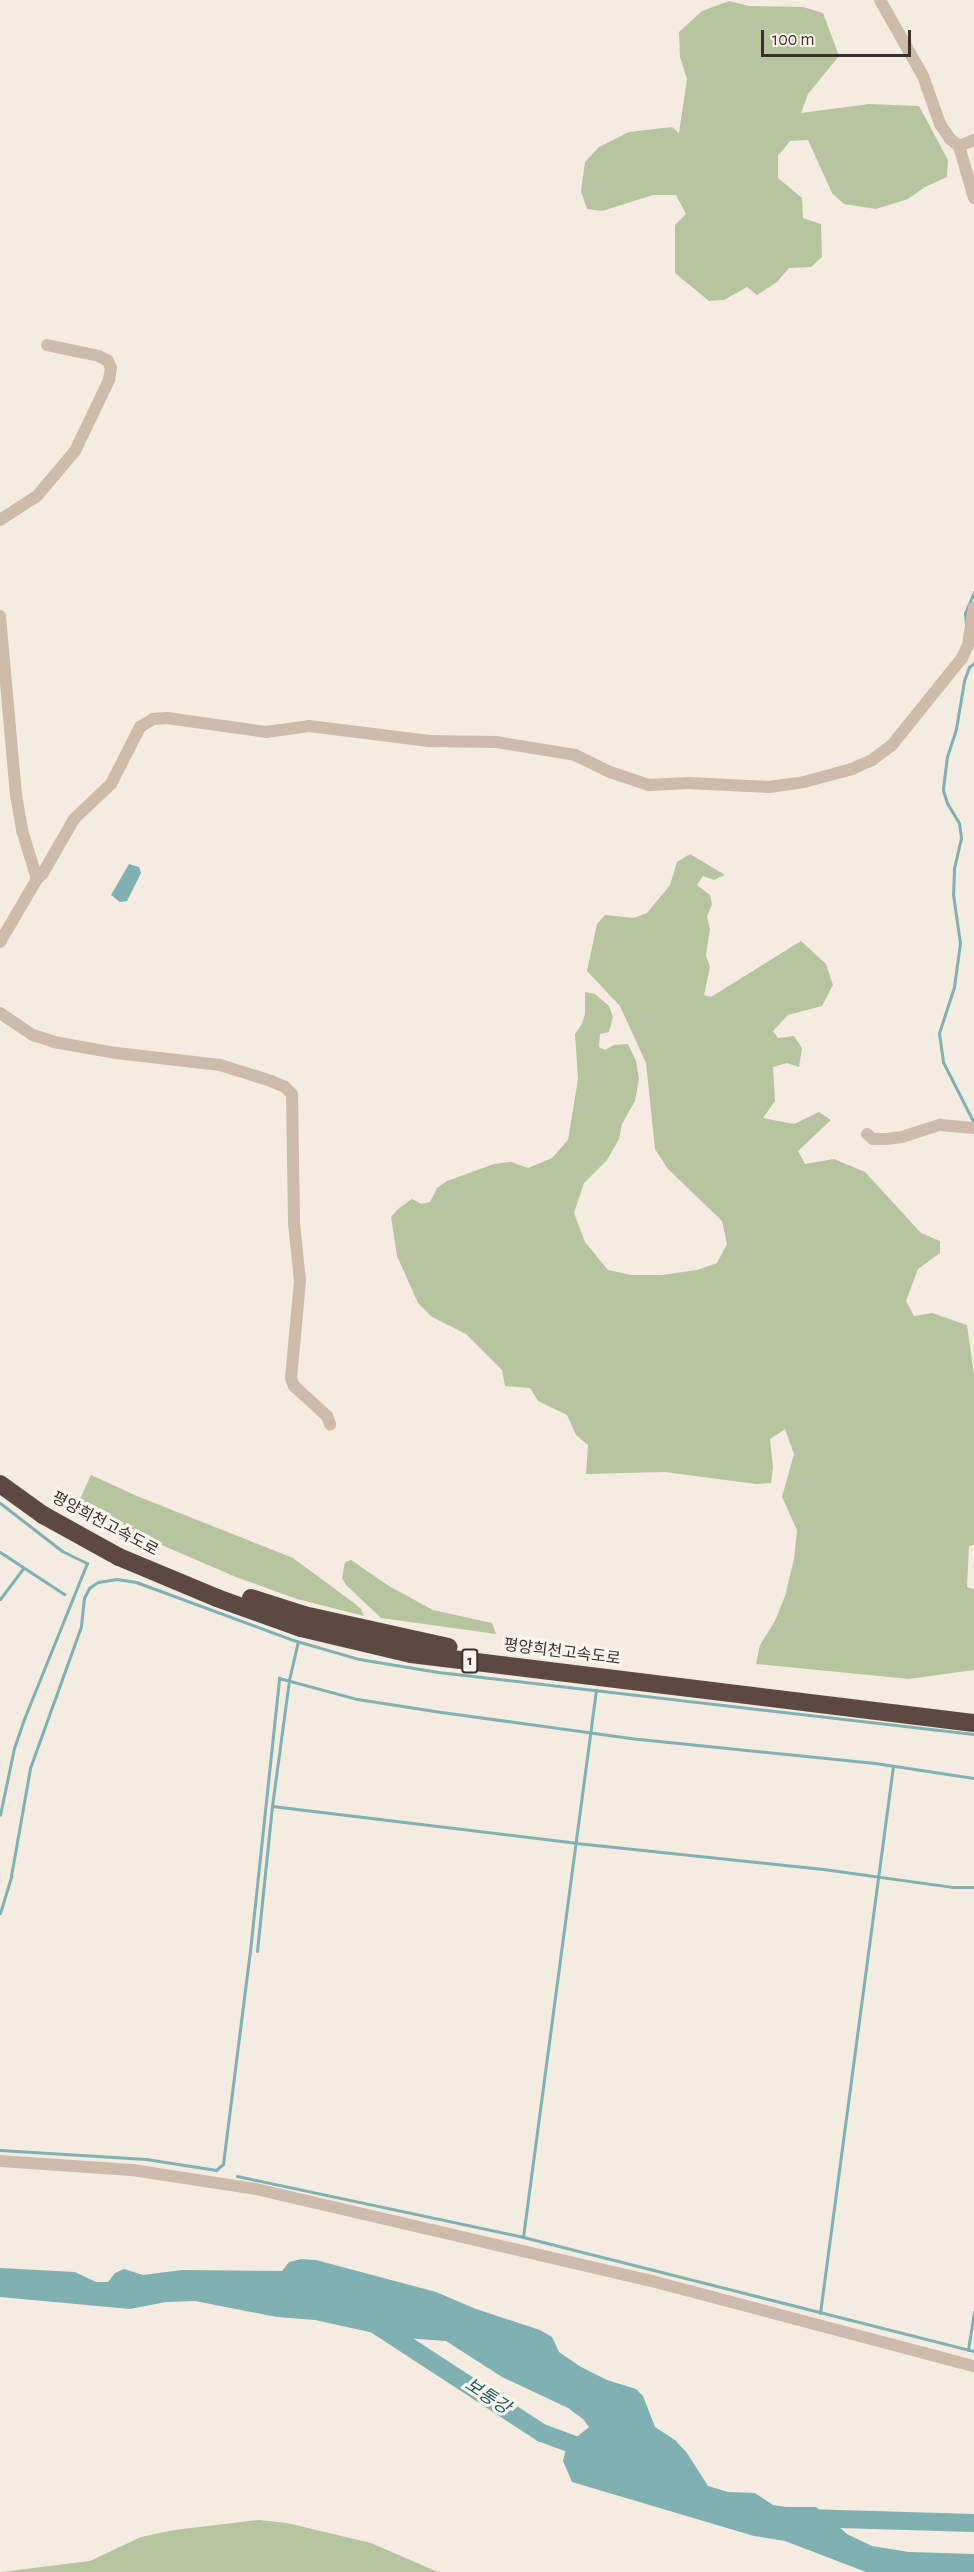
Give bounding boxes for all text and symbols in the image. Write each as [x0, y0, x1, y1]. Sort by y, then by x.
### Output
scale bar [764, 18, 914, 56]
text: 100 m [772, 31, 815, 49]
street label: 평양희천고속도로 [49, 1488, 161, 1560]
street label: 평양희천고속도로 [502, 1635, 622, 1669]
road number: 1 [461, 1649, 479, 1673]
water label: 보통강 [460, 2374, 514, 2420]

